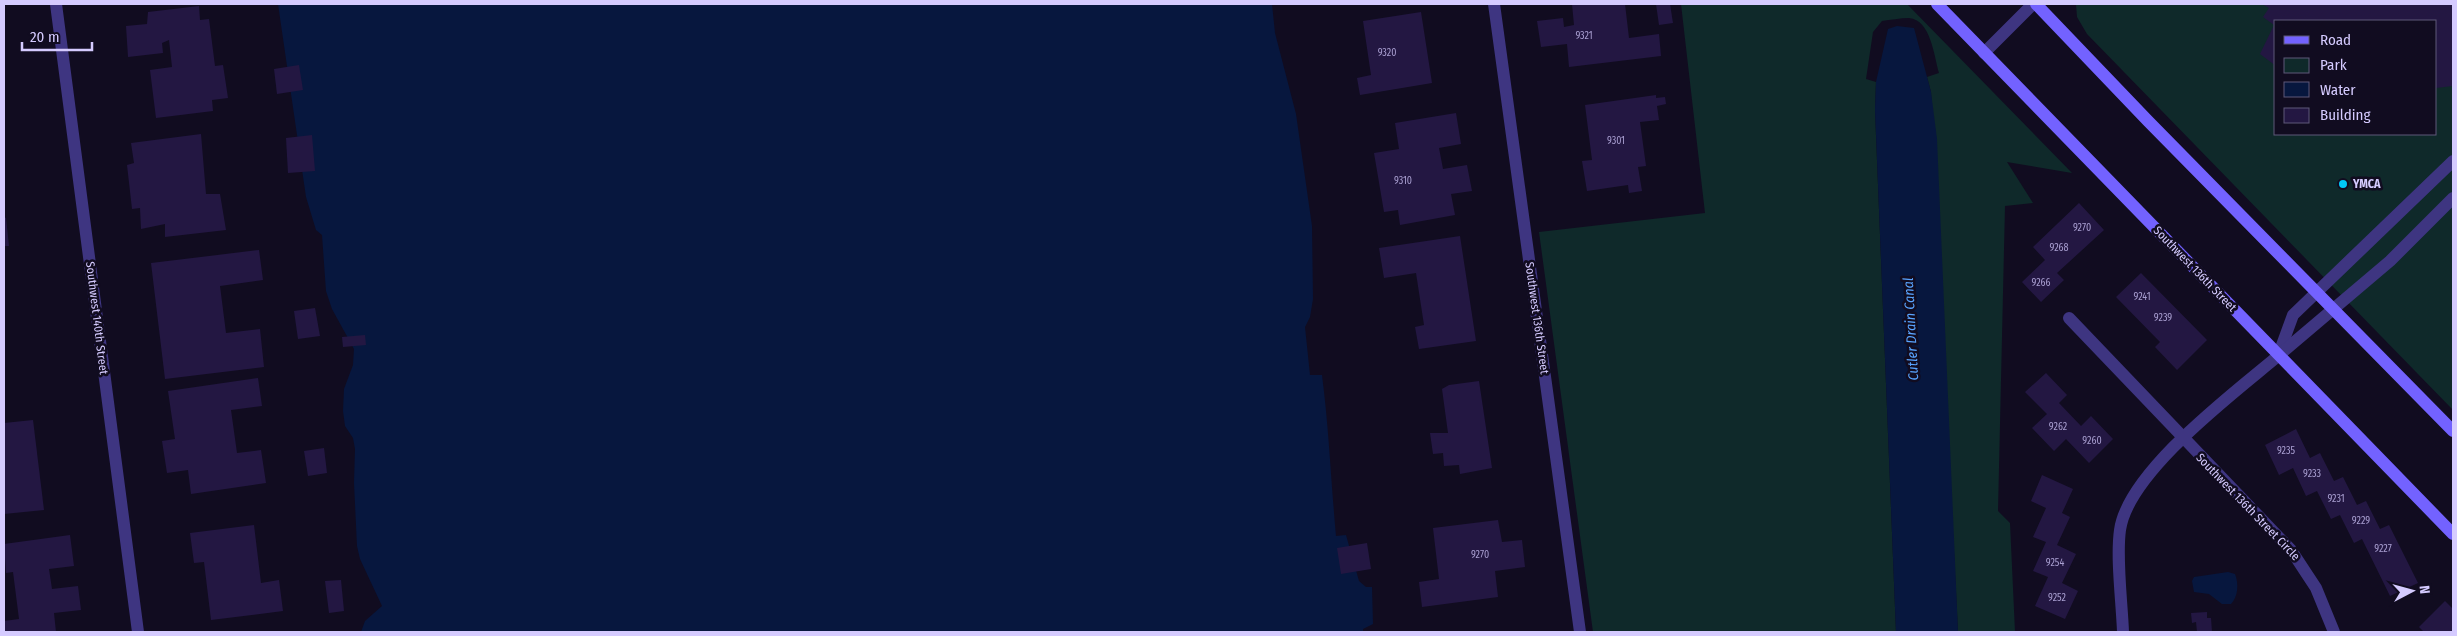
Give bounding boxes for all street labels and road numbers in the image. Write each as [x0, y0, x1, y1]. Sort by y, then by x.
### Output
street label: Southwest 136th Street [2151, 223, 2239, 315]
street label: Southwest 140th Street [83, 261, 111, 375]
street label: Southwest 136th Street [1522, 261, 1552, 375]
street label: Southwest 136th Street Circle [2193, 451, 2303, 563]

